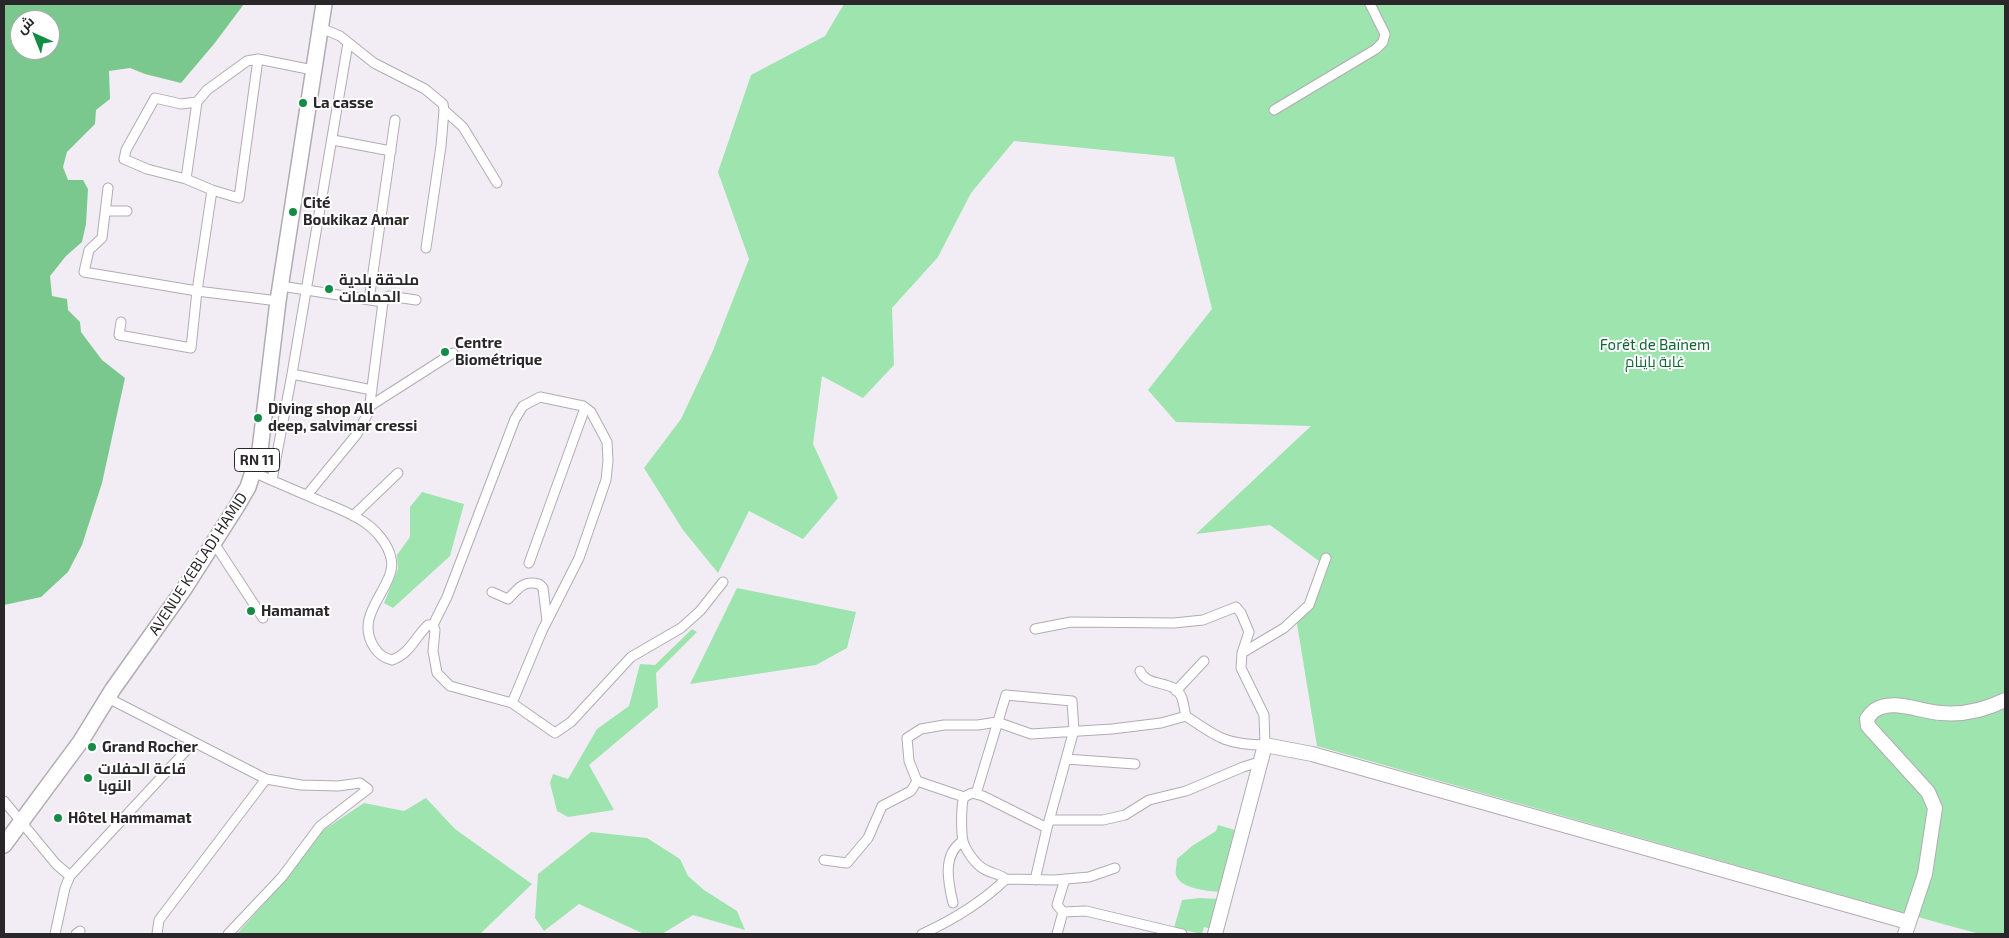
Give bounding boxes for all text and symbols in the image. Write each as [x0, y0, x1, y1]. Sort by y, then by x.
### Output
north arrow [10, 10, 60, 60]
text: ش [13, 12, 37, 37]
place label: La casse [313, 94, 373, 112]
marker: La casse [297, 97, 309, 109]
place label: Cité Boukikaz Amar [303, 194, 409, 229]
marker: Cité Boukikaz Amar [287, 206, 299, 218]
place label: ملحقة بلدية الحمامات [339, 271, 419, 306]
marker: ملحقة بلدية الحمامات [323, 283, 335, 295]
place label: Centre Biométrique [455, 334, 542, 369]
park label: Forêt de Baïnem غابة باينام [1600, 336, 1710, 371]
marker: Centre Biométrique [439, 346, 451, 358]
place label: Diving shop All deep, salvimar cressi [268, 400, 417, 435]
marker: Diving shop All deep, salvimar cressi [252, 412, 264, 424]
road number: RN 11 [234, 448, 280, 472]
street label: AVENUE KEBLADJ HAMID [145, 489, 251, 639]
place label: Hamamat [261, 602, 330, 620]
marker: Hamamat [245, 605, 257, 617]
place label: Grand Rocher [102, 738, 198, 756]
marker: Grand Rocher [86, 741, 98, 753]
place label: قاعة الحفلات النوبا [98, 760, 186, 795]
marker: قاعة الحفلات النوبا [82, 772, 94, 784]
place label: Hôtel Hammamat [68, 809, 192, 827]
marker: Hôtel Hammamat [52, 812, 64, 824]

